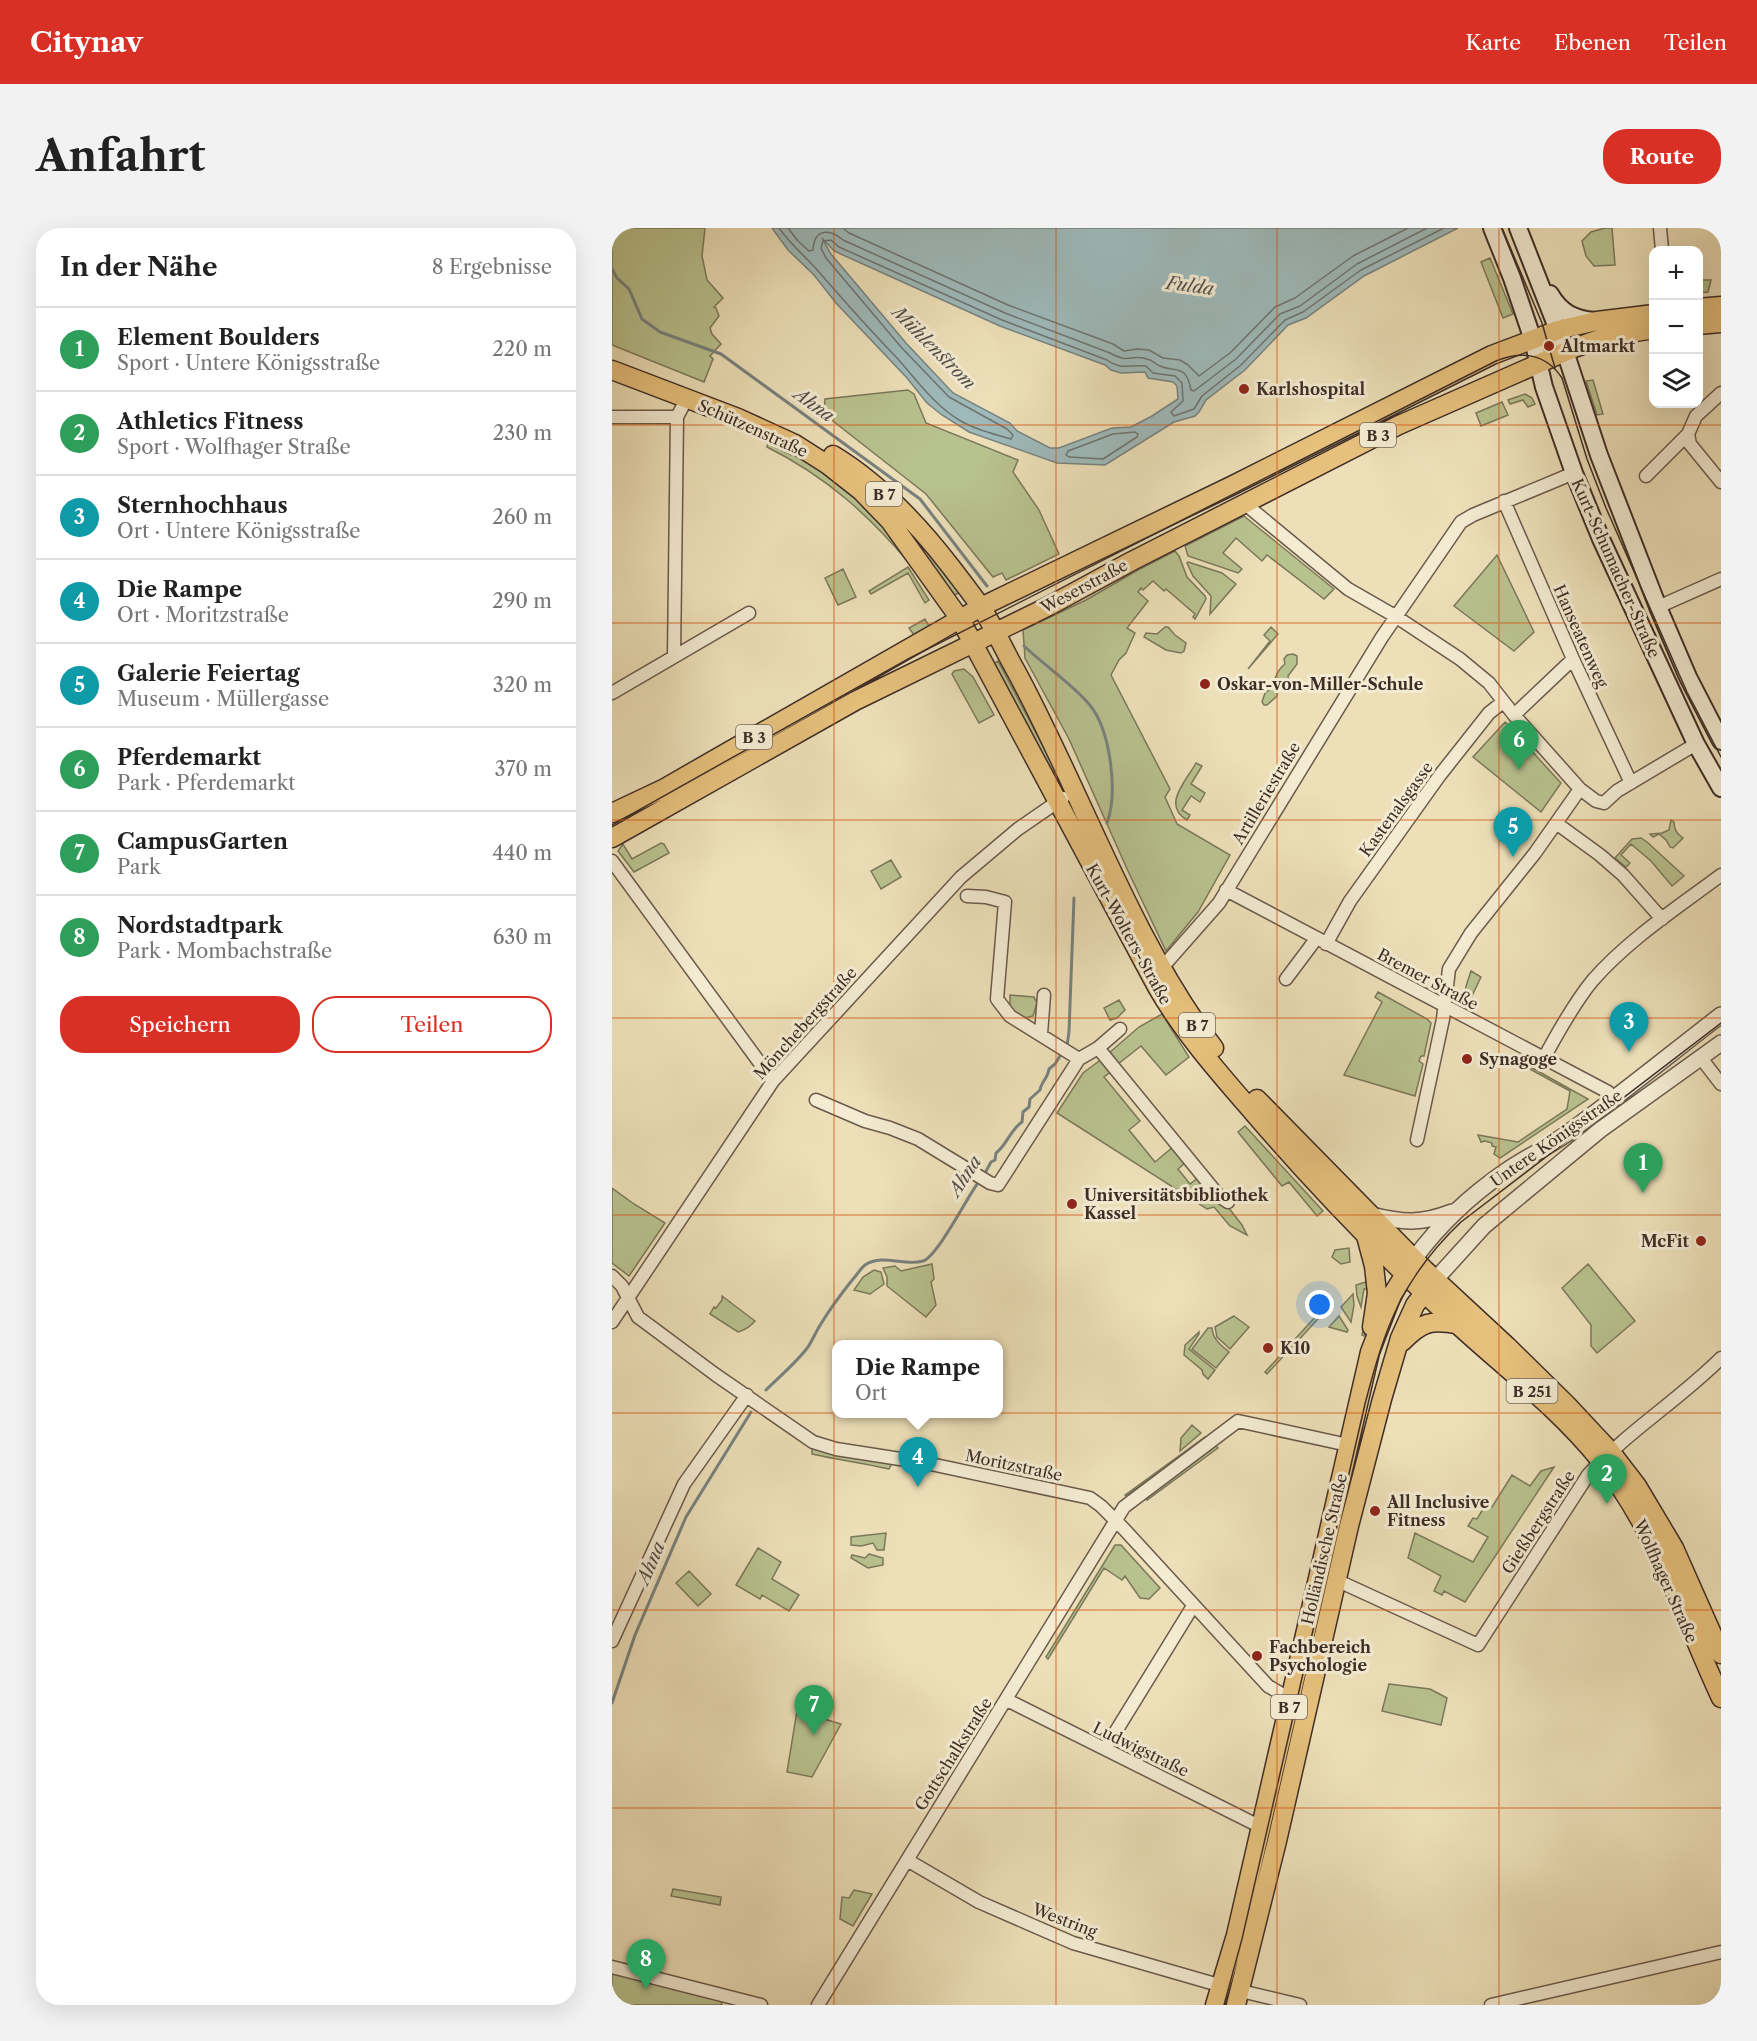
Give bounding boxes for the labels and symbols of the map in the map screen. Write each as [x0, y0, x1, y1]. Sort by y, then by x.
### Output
water label: Fulda [1163, 272, 1215, 300]
water label: Mühlenstrom [886, 300, 980, 394]
place label: Altmarkt [1560, 336, 1636, 356]
marker: Altmarkt [1542, 339, 1556, 353]
place label: Karlshospital [1256, 379, 1366, 399]
water label: Ahna [787, 381, 839, 427]
marker: Karlshospital [1237, 382, 1251, 396]
street label: Schützenstraße [695, 395, 811, 461]
road number: B 3 [1360, 423, 1396, 447]
street label: Kurt-Schumacher-Straße [1567, 475, 1665, 661]
road number: B 7 [866, 482, 902, 506]
street label: Weserstraße [1036, 555, 1131, 618]
street label: Hanseatenweg [1549, 581, 1613, 691]
place label: Oskar-von-Miller-Schule [1217, 674, 1424, 694]
marker: Oskar-von-Miller-Schule [1198, 677, 1212, 691]
pin: 6 [1500, 720, 1538, 770]
road number: B 3 [736, 725, 772, 749]
street label: Artilleriestraße [1227, 738, 1304, 849]
street label: Kastenalsgasse [1355, 758, 1437, 860]
pin: 5 [1494, 808, 1532, 857]
street label: Kurt-Wolters-Straße [1082, 860, 1176, 1008]
street label: Bremer Straße [1374, 944, 1482, 1014]
street label: Mönchebergstraße [749, 963, 861, 1083]
pin: 3 [1610, 1002, 1648, 1052]
road number: B 7 [1179, 1013, 1215, 1037]
place label: Synagoge [1479, 1049, 1558, 1069]
marker: Synagoge [1460, 1052, 1474, 1066]
street label: Untere Königsstraße [1486, 1085, 1626, 1191]
pin: 1 [1624, 1144, 1662, 1193]
water label: Ahna [942, 1151, 986, 1203]
place label: Universitätsbibliothek Kassel [1084, 1185, 1269, 1223]
marker: Universitätsbibliothek Kassel [1065, 1197, 1079, 1211]
place label: McFit [1641, 1231, 1690, 1251]
marker: McFit [1694, 1234, 1708, 1248]
your location [1305, 1290, 1334, 1319]
place label: K10 [1280, 1338, 1310, 1358]
marker: K10 [1261, 1341, 1275, 1355]
road number: B 251 [1506, 1379, 1558, 1403]
pin: 4 [898, 1438, 938, 1487]
street label: Moritzstraße [964, 1445, 1064, 1485]
pin: 2 [1588, 1454, 1626, 1504]
street label: Gießbergstraße [1497, 1467, 1579, 1577]
street label: Holländische Straße [1297, 1471, 1351, 1627]
place label: All Inclusive Fitness [1386, 1492, 1490, 1530]
marker: All Inclusive Fitness [1368, 1504, 1382, 1518]
street label: Wolfhager Straße [1629, 1515, 1702, 1646]
water label: Ahna [631, 1538, 670, 1590]
place label: Fachbereich Psychologie [1269, 1637, 1371, 1675]
marker: Fachbereich Psychologie [1250, 1649, 1264, 1663]
pin: 7 [794, 1686, 834, 1735]
street label: Gottschalkstraße [910, 1694, 996, 1814]
road number: B 7 [1271, 1695, 1307, 1719]
street label: Ludwigstraße [1090, 1717, 1192, 1781]
street label: Westring [1029, 1898, 1101, 1942]
pin: 8 [627, 1940, 666, 1989]

